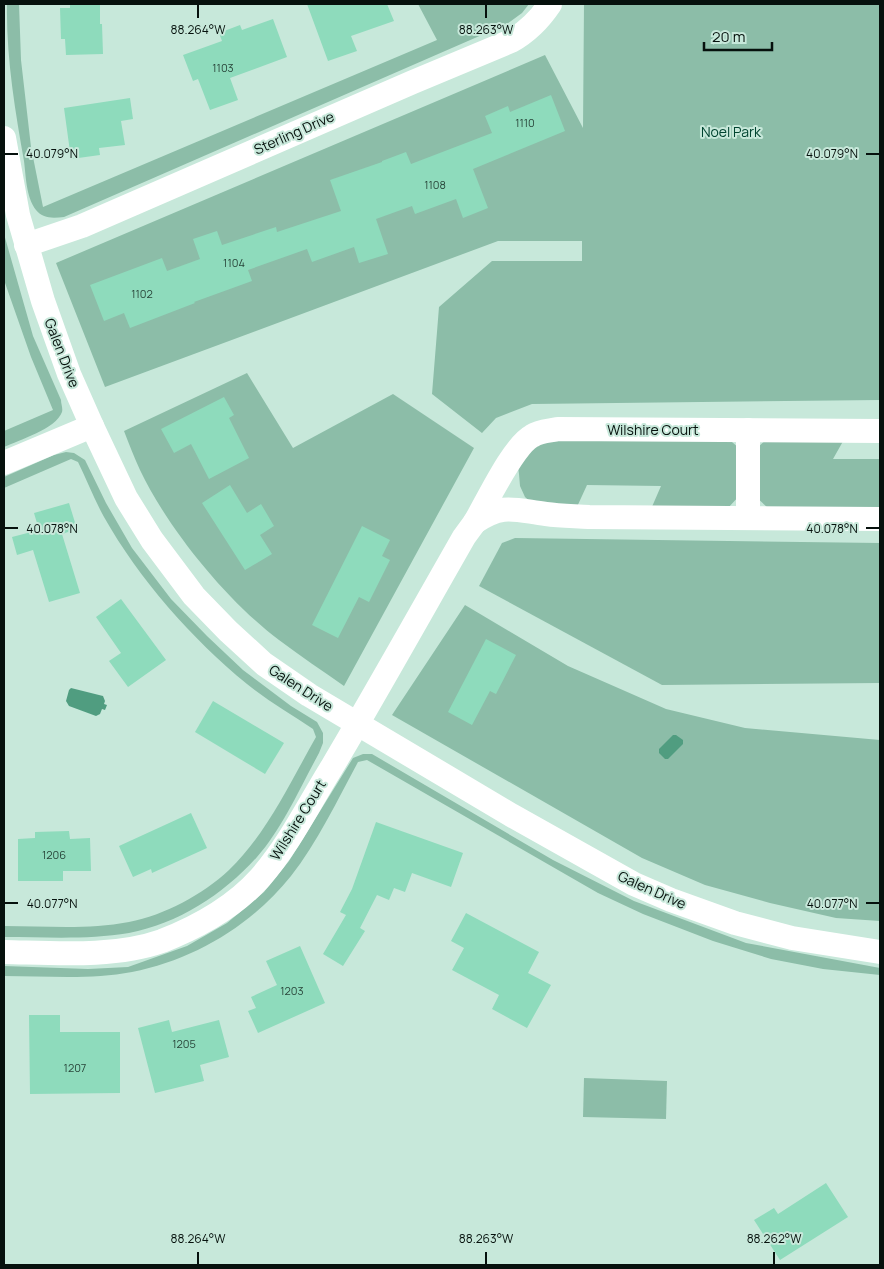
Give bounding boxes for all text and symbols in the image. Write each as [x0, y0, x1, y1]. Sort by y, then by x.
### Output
scale bar [704, 20, 772, 52]
text: 88.264°W [171, 21, 226, 38]
text: 88.263°W [459, 21, 514, 38]
text: 20 m [712, 26, 745, 47]
house number: 1103 [212, 60, 234, 75]
street label: Sterling Drive [251, 106, 337, 159]
house number: 1110 [515, 115, 535, 130]
park label: Noel Park [701, 122, 762, 141]
text: 40.079°N [26, 145, 78, 162]
text: 40.079°N [806, 145, 858, 162]
house number: 1108 [424, 177, 446, 192]
house number: 1104 [223, 255, 245, 270]
house number: 1102 [131, 286, 153, 301]
street label: Galen Drive [41, 315, 84, 390]
street label: Wilshire Court [607, 420, 699, 439]
text: 40.078°N [26, 520, 78, 537]
text: 40.078°N [806, 520, 858, 537]
street label: Galen Drive [266, 660, 337, 715]
street label: Wilshire Court [265, 776, 330, 864]
house number: 1206 [42, 847, 66, 862]
street label: Galen Drive [615, 866, 689, 913]
text: 40.077°N [27, 895, 77, 912]
text: 40.077°N [807, 895, 857, 912]
house number: 1203 [280, 983, 304, 998]
house number: 1205 [172, 1036, 196, 1051]
house number: 1207 [64, 1060, 86, 1075]
text: 88.264°W [171, 1230, 226, 1247]
text: 88.263°W [459, 1230, 514, 1247]
text: 88.262°W [747, 1230, 802, 1247]

